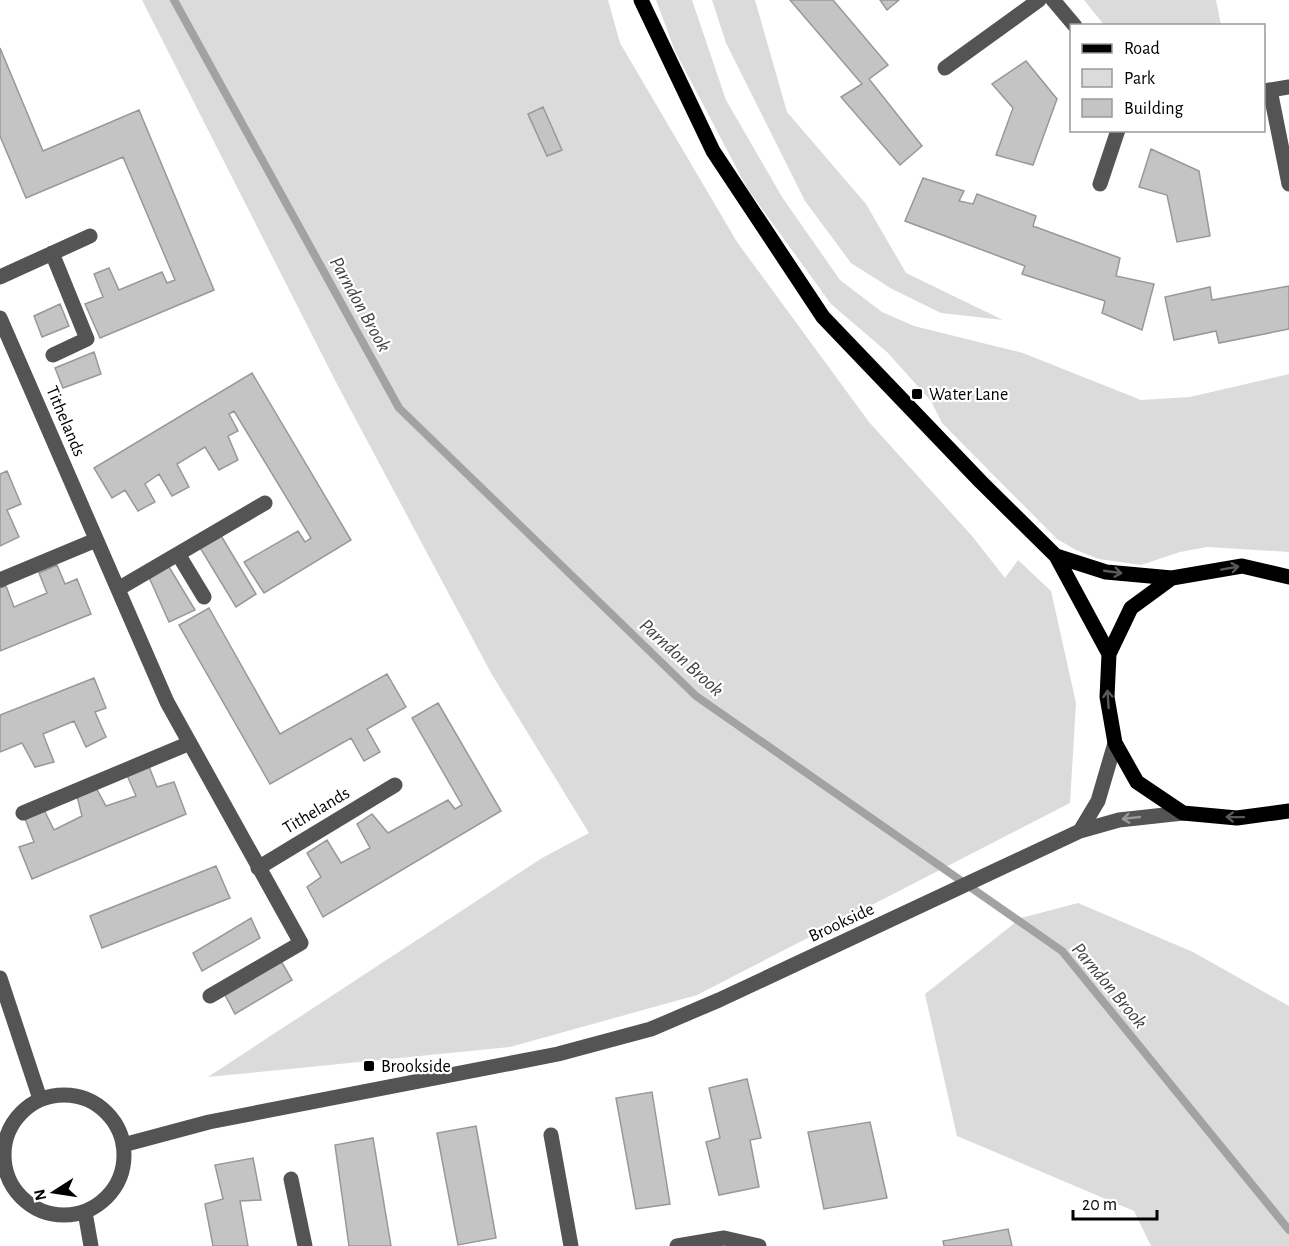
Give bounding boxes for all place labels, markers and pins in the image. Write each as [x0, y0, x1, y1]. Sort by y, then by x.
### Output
place label: Water Lane [929, 386, 1008, 404]
marker: Water Lane [910, 387, 924, 401]
place label: Brookside [381, 1058, 451, 1076]
marker: Brookside [362, 1059, 376, 1073]

